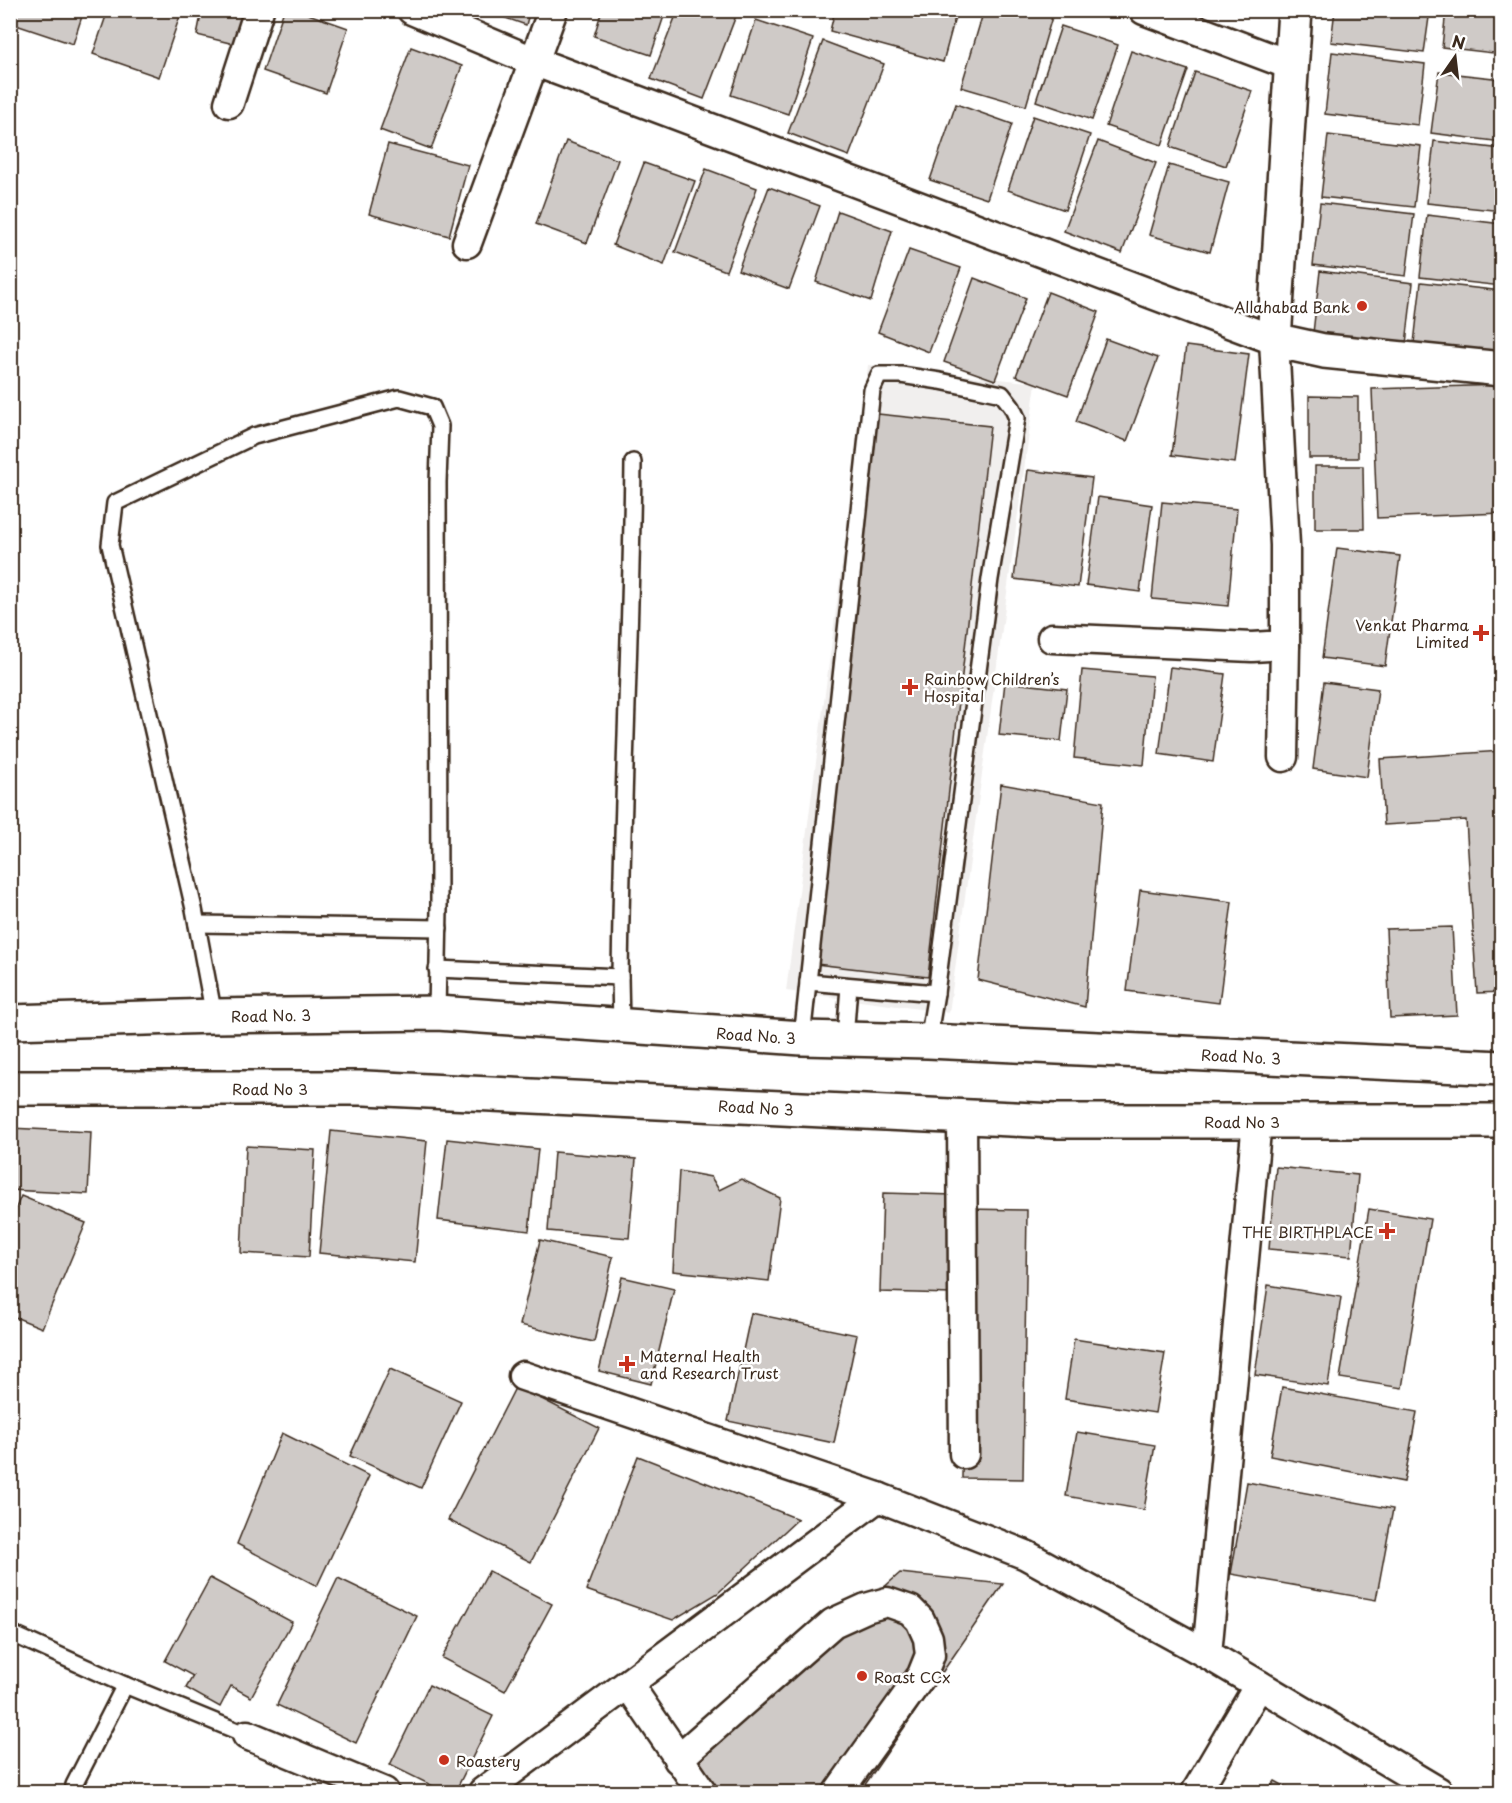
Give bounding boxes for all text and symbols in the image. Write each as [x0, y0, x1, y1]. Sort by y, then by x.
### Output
north arrow [1425, 27, 1485, 87]
text: N [1450, 28, 1468, 55]
place label: Allahabad Bank [1234, 295, 1350, 318]
marker: Allahabad Bank [1355, 299, 1369, 313]
place label: Venkat Pharma Limited [1355, 613, 1470, 653]
marker: Venkat Pharma Limited [1474, 626, 1488, 640]
place label: Rainbow Children’s Hospital [924, 667, 1060, 707]
marker: Rainbow Children’s Hospital [901, 678, 919, 696]
street label: Road No. 3 [231, 1003, 311, 1027]
street label: Road No. 3 [715, 1021, 797, 1049]
street label: Road No. 3 [1200, 1042, 1282, 1070]
street label: Road No 3 [232, 1077, 308, 1100]
street label: Road No 3 [718, 1094, 794, 1120]
street label: Road No 3 [1204, 1110, 1280, 1133]
place label: THE BIRTHPLACE [1242, 1220, 1374, 1243]
marker: THE BIRTHPLACE [1378, 1222, 1396, 1240]
place label: Maternal Health and Research Trust [640, 1344, 778, 1384]
marker: Maternal Health and Research Trust [618, 1355, 636, 1373]
place label: Roast CCx [874, 1665, 951, 1688]
marker: Roast CCx [855, 1669, 869, 1683]
place label: Roastery [456, 1749, 521, 1772]
marker: Roastery [437, 1753, 451, 1767]

